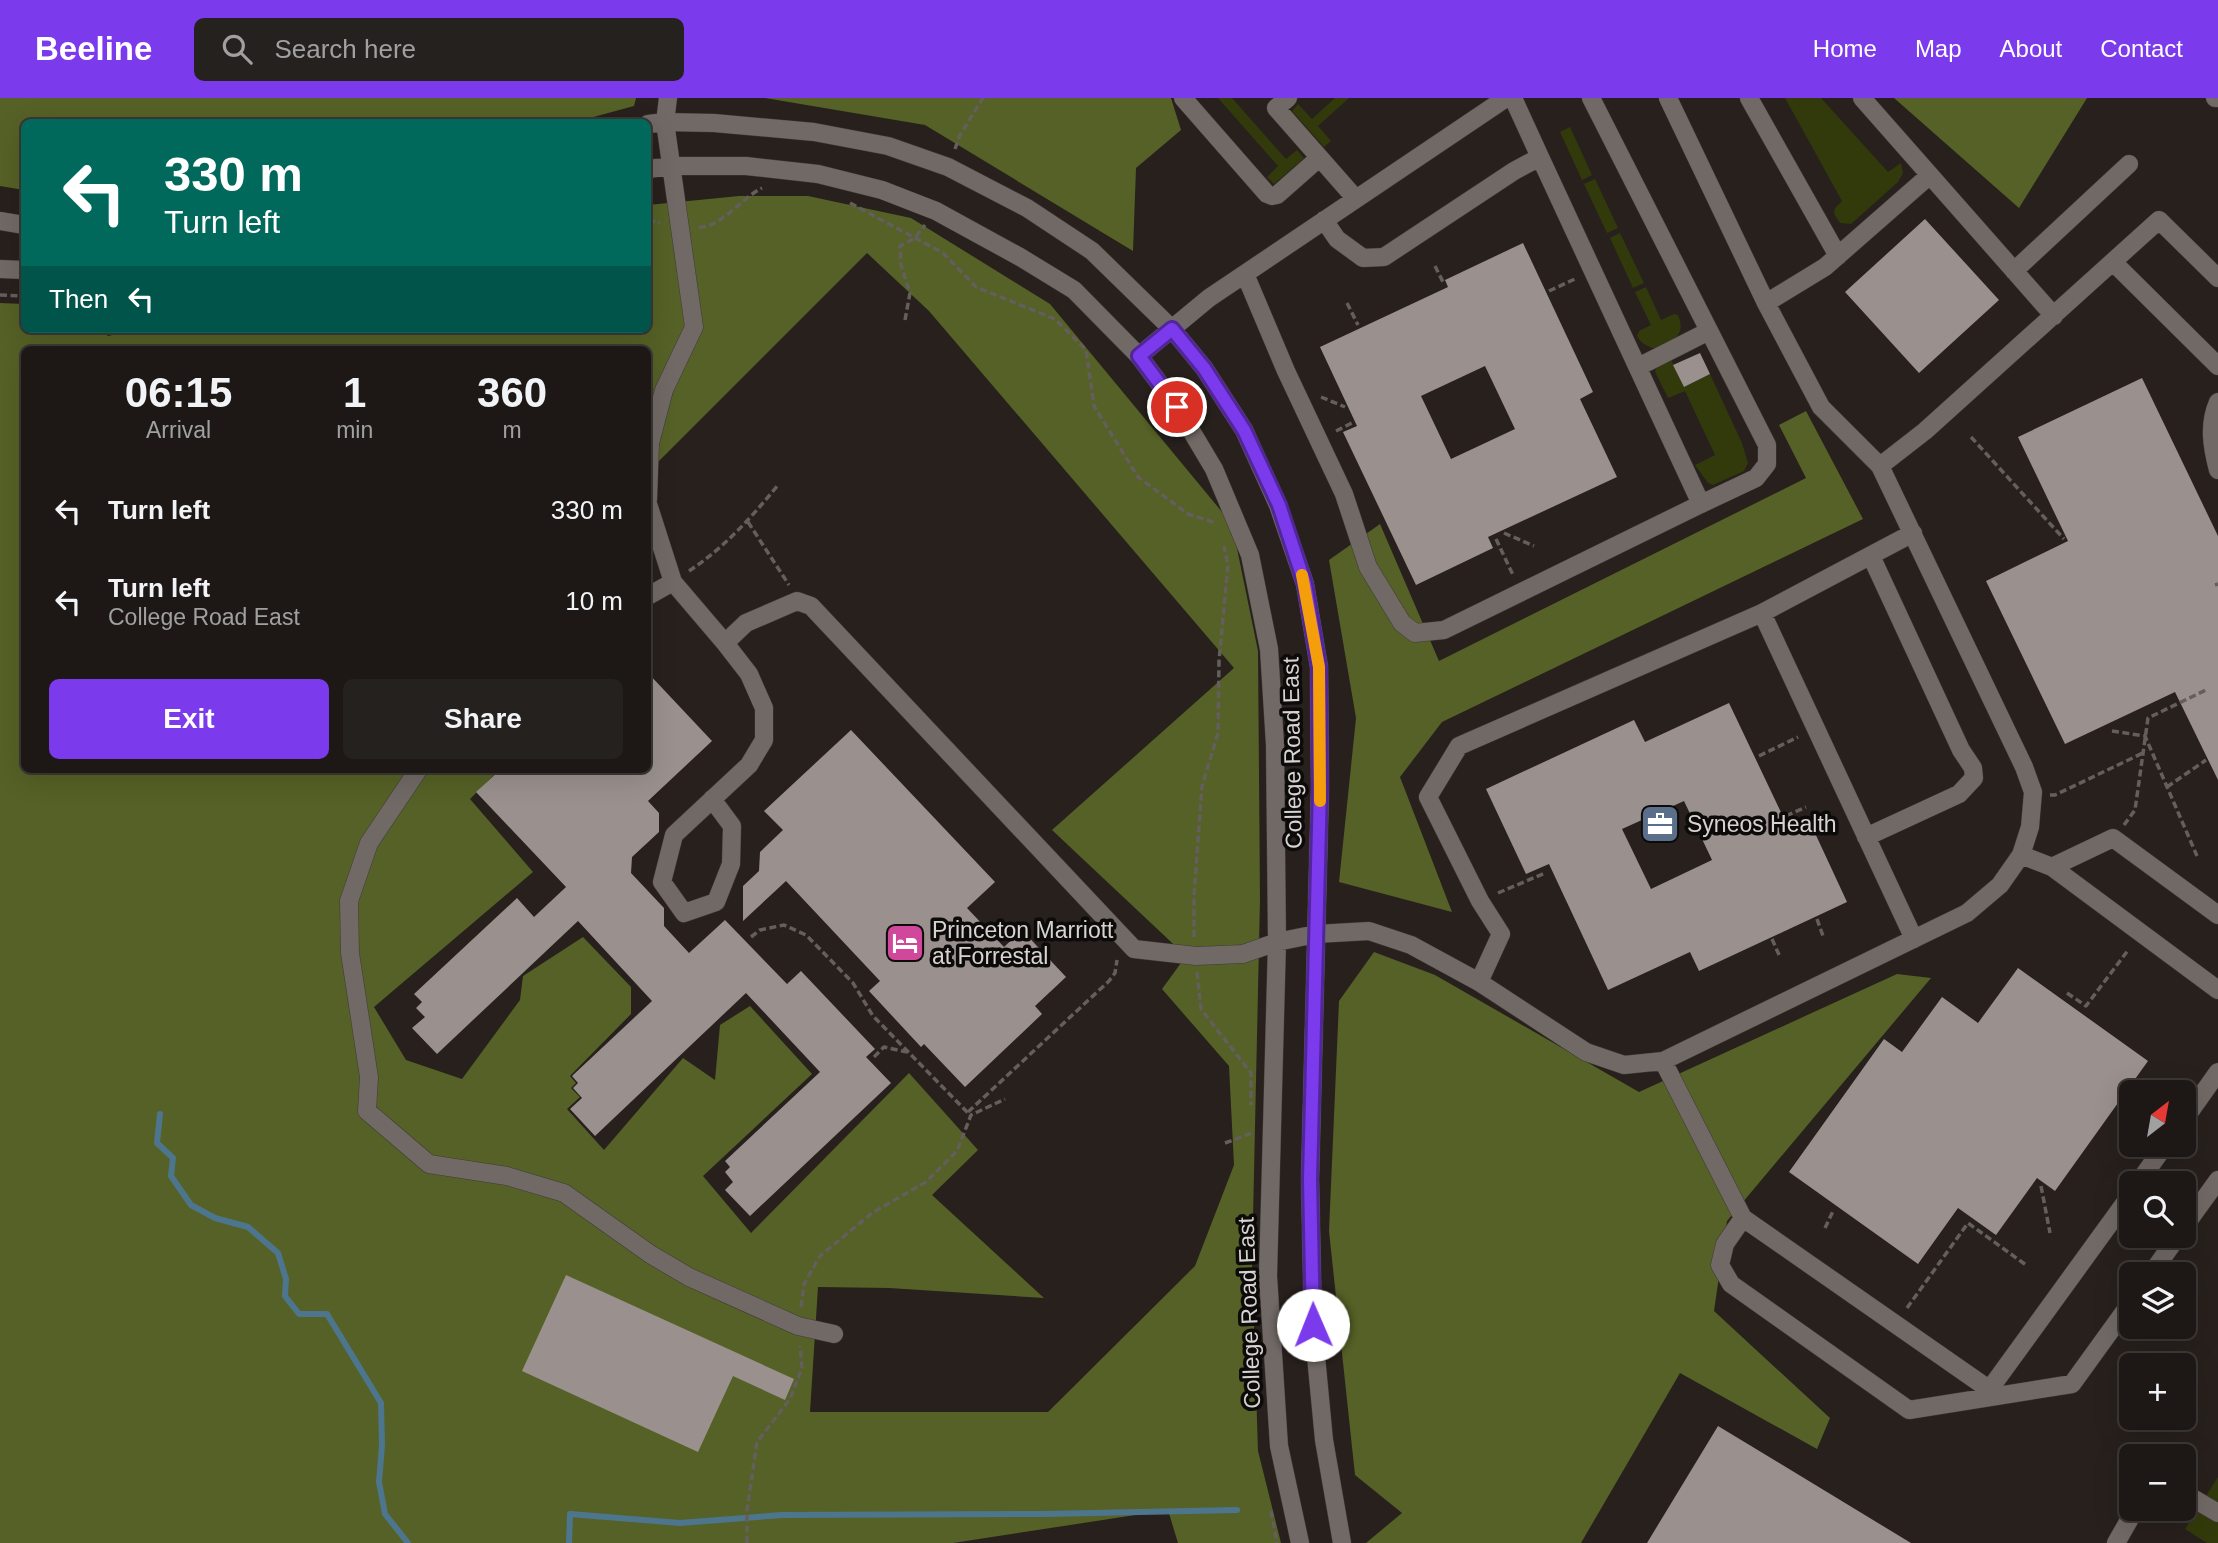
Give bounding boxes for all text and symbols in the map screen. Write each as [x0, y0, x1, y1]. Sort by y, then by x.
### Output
search box [194, 18, 684, 81]
text: Beeline [35, 30, 152, 67]
icon: search [218, 30, 256, 68]
text: Search here [274, 34, 416, 64]
text: Home [1813, 35, 1877, 62]
text: Map [1915, 35, 1962, 62]
text: About [2000, 35, 2062, 62]
text: Contact [2100, 35, 2183, 62]
icon: left [49, 147, 140, 238]
text: 330 m [164, 147, 303, 201]
text: Turn left [164, 204, 280, 240]
icon: left [122, 280, 160, 318]
text: Then [49, 284, 108, 314]
text: 06:15 [125, 369, 232, 416]
text: 1 [343, 369, 366, 416]
text: 360 [477, 369, 547, 416]
pin [1147, 377, 1207, 437]
icon: arrive [1158, 388, 1196, 426]
text: Arrival [146, 417, 211, 443]
text: min [336, 417, 373, 443]
text: m [503, 417, 522, 443]
icon: left [49, 492, 87, 530]
text: Turn left [108, 495, 210, 525]
text: 330 m [551, 495, 623, 525]
text: Turn left [108, 573, 210, 603]
icon: left [49, 583, 87, 621]
text: 10 m [565, 586, 623, 616]
text: College Road East [108, 604, 300, 630]
street label: College Road East [1277, 656, 1307, 849]
button: Exit [49, 679, 329, 759]
button: Share [343, 679, 623, 759]
office icon: Syneos Health [1639, 803, 1681, 845]
place label: Syneos Health [1687, 811, 1837, 837]
place label: Princeton Marriott at Forrestal [932, 917, 1114, 969]
hotel icon: Princeton Marriott at Forrestal [884, 922, 926, 964]
north arrow [2119, 1080, 2196, 1157]
map controls [2119, 1080, 2196, 1521]
button: search [2119, 1171, 2196, 1248]
street label: College Road East [1233, 1216, 1265, 1409]
button: layers [2119, 1262, 2196, 1339]
position arrow [1276, 1288, 1350, 1362]
button: + [2119, 1353, 2196, 1430]
button: − [2119, 1444, 2196, 1521]

